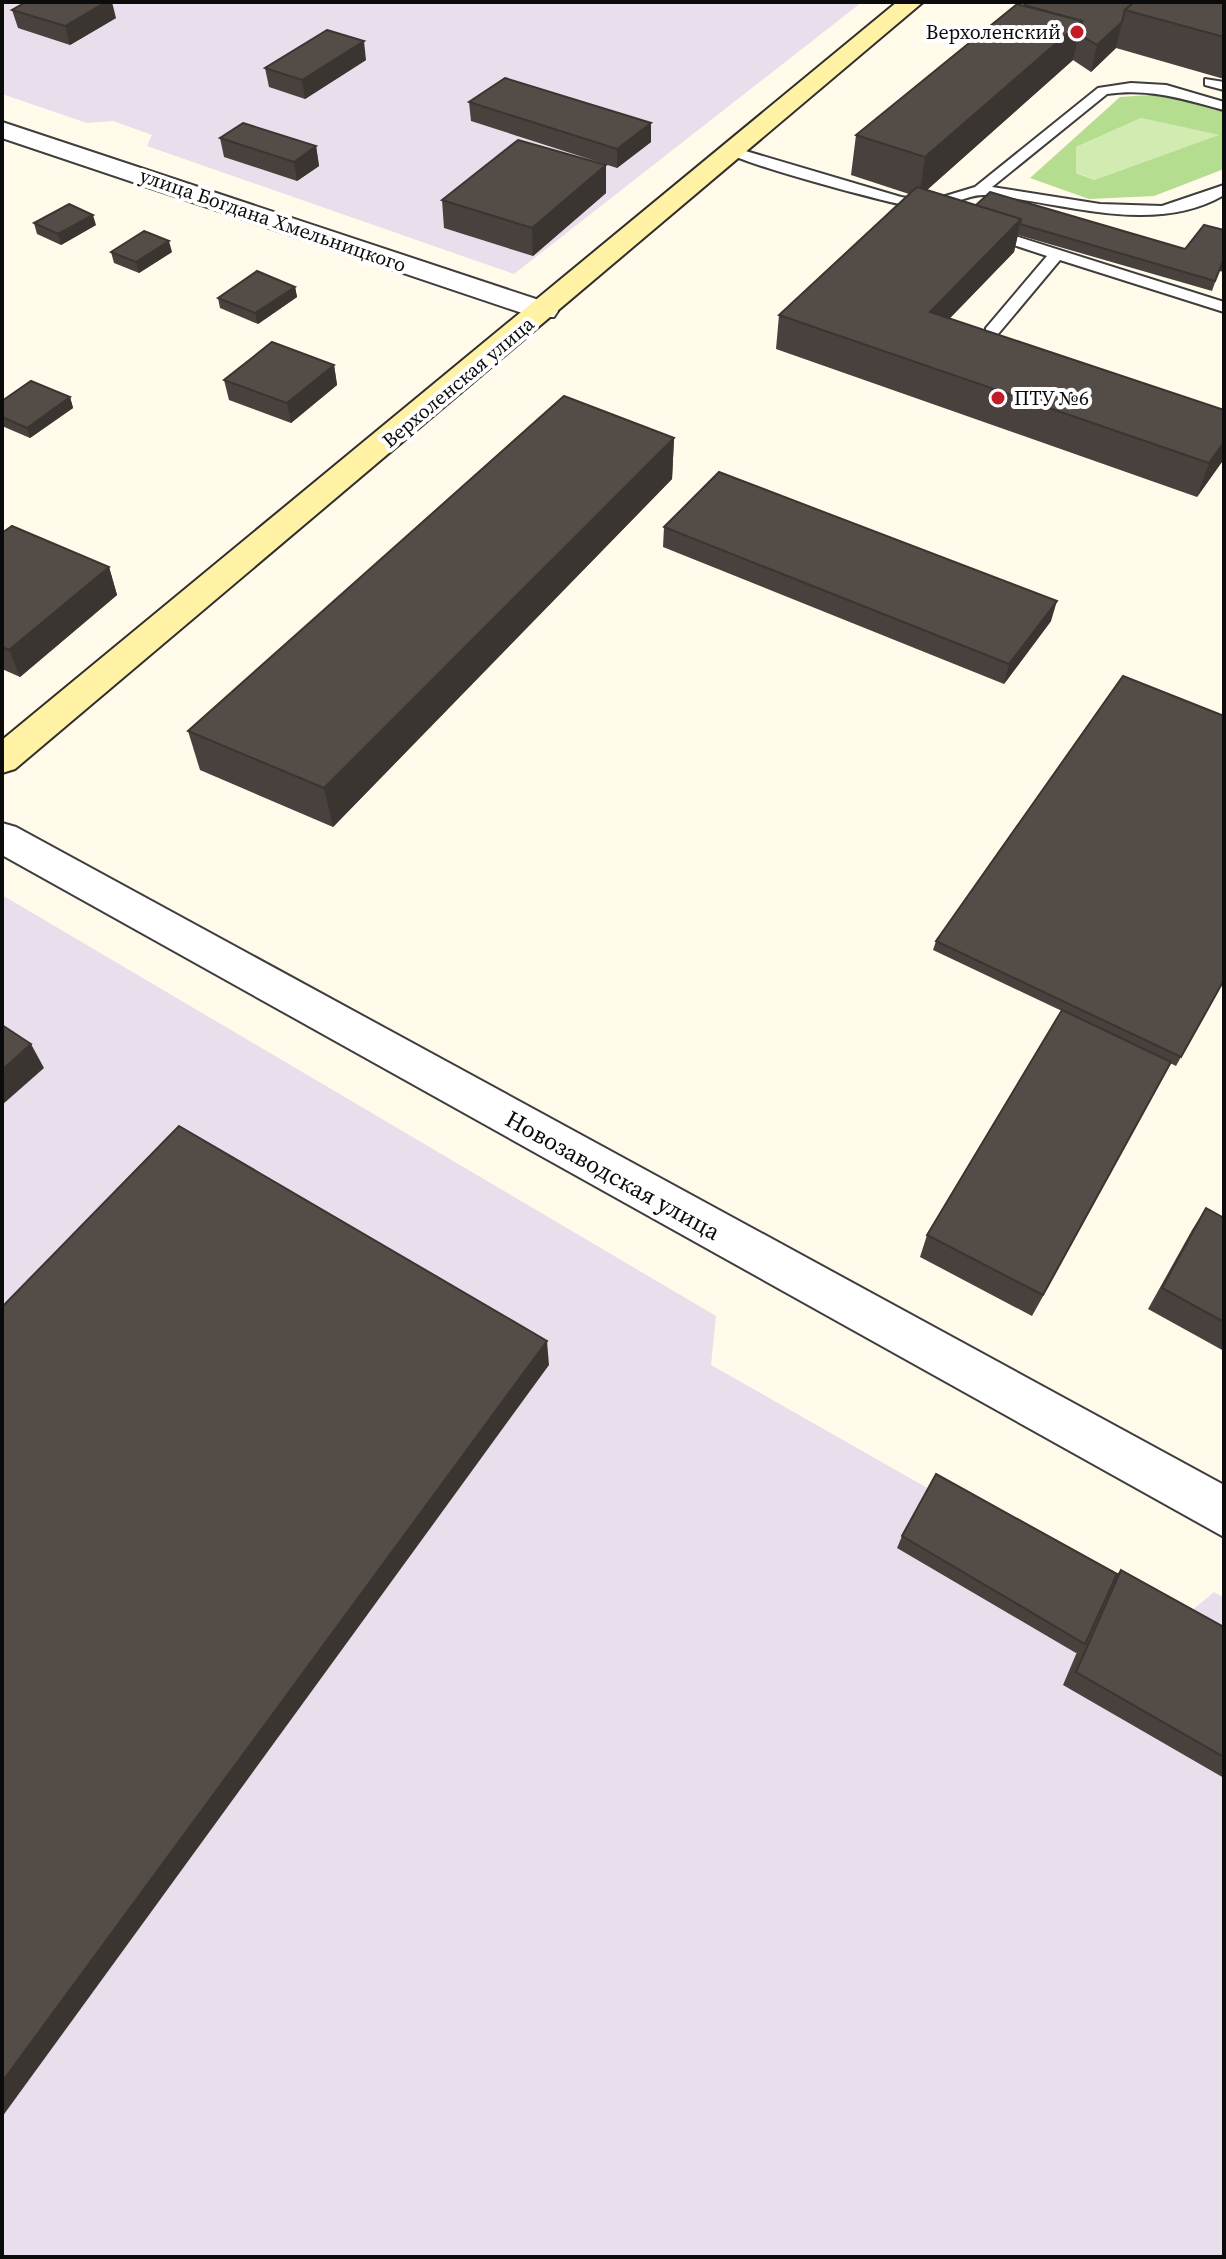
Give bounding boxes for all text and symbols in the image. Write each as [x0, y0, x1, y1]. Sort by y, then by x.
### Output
place label: Верхоленский [926, 18, 1061, 46]
marker: Верхоленский [1068, 23, 1086, 41]
street label: улица Богдана Хмельницкого [136, 161, 410, 279]
street label: Верхоленская улица [376, 309, 541, 454]
place label: ПТУ №6 [1014, 384, 1089, 412]
marker: ПТУ №6 [989, 389, 1007, 407]
street label: Новозаводская улица [500, 1102, 727, 1248]

